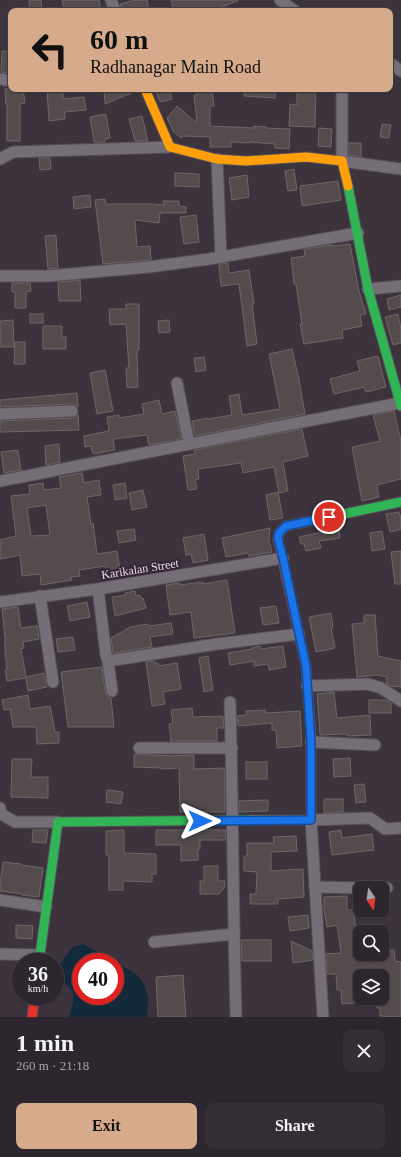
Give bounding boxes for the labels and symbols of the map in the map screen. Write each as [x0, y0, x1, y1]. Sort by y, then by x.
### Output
pin [312, 500, 346, 534]
street label: Karikalan Street [100, 556, 180, 582]
position arrow [179, 800, 221, 842]
north arrow [353, 881, 389, 917]
speed limit sign: 40 [72, 953, 124, 1005]

